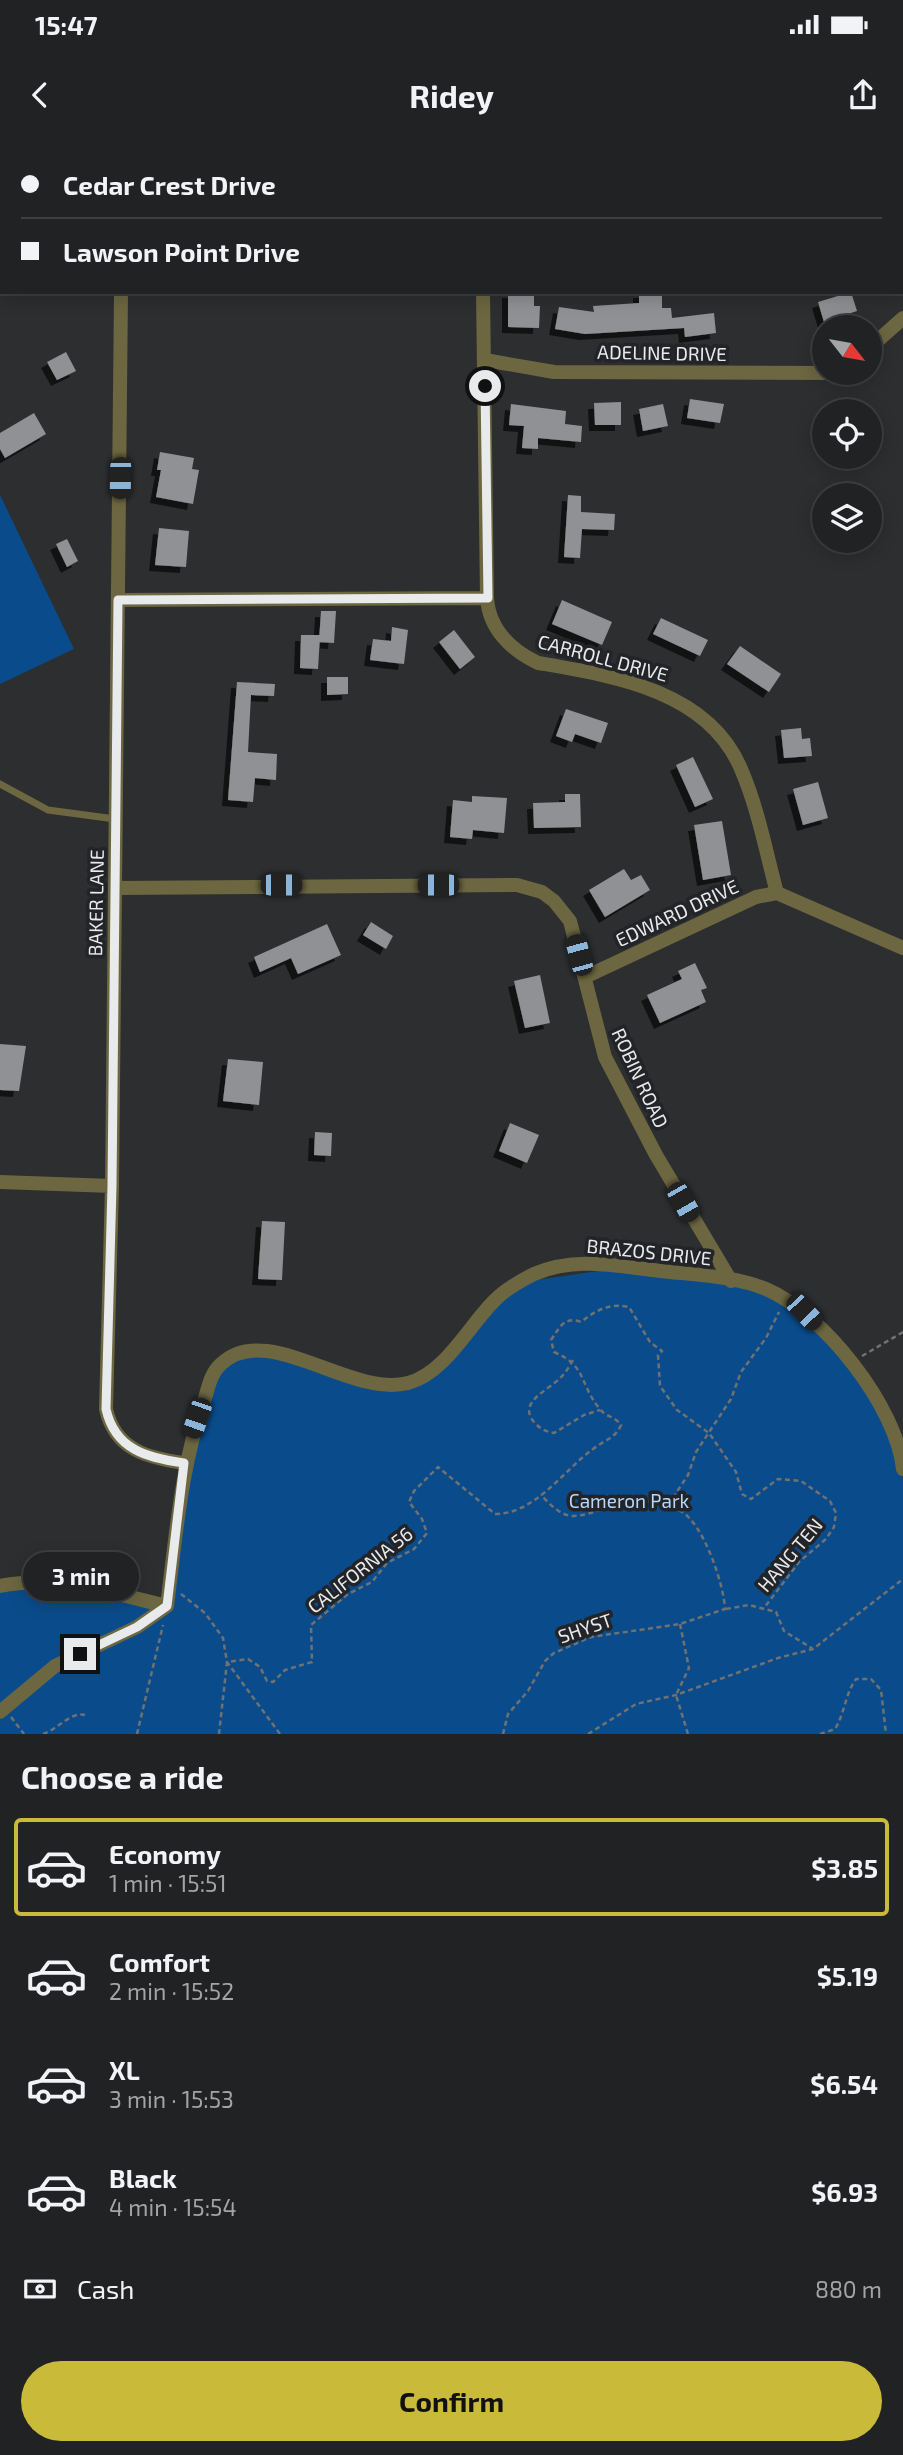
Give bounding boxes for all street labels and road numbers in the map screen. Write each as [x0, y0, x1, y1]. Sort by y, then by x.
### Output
street label: ADELINE DRIVE [597, 340, 727, 365]
street label: CARROLL DRIVE [536, 629, 671, 686]
street label: BAKER LANE [83, 849, 108, 957]
street label: EDWARD DRIVE [612, 874, 742, 951]
street label: ROBIN ROAD [607, 1024, 674, 1131]
street label: BRAZOS DRIVE [586, 1234, 712, 1269]
street label: HANG TEN [752, 1513, 827, 1596]
street label: CALIFORNIA 56 [303, 1521, 417, 1618]
street label: SHYST [555, 1608, 615, 1647]

